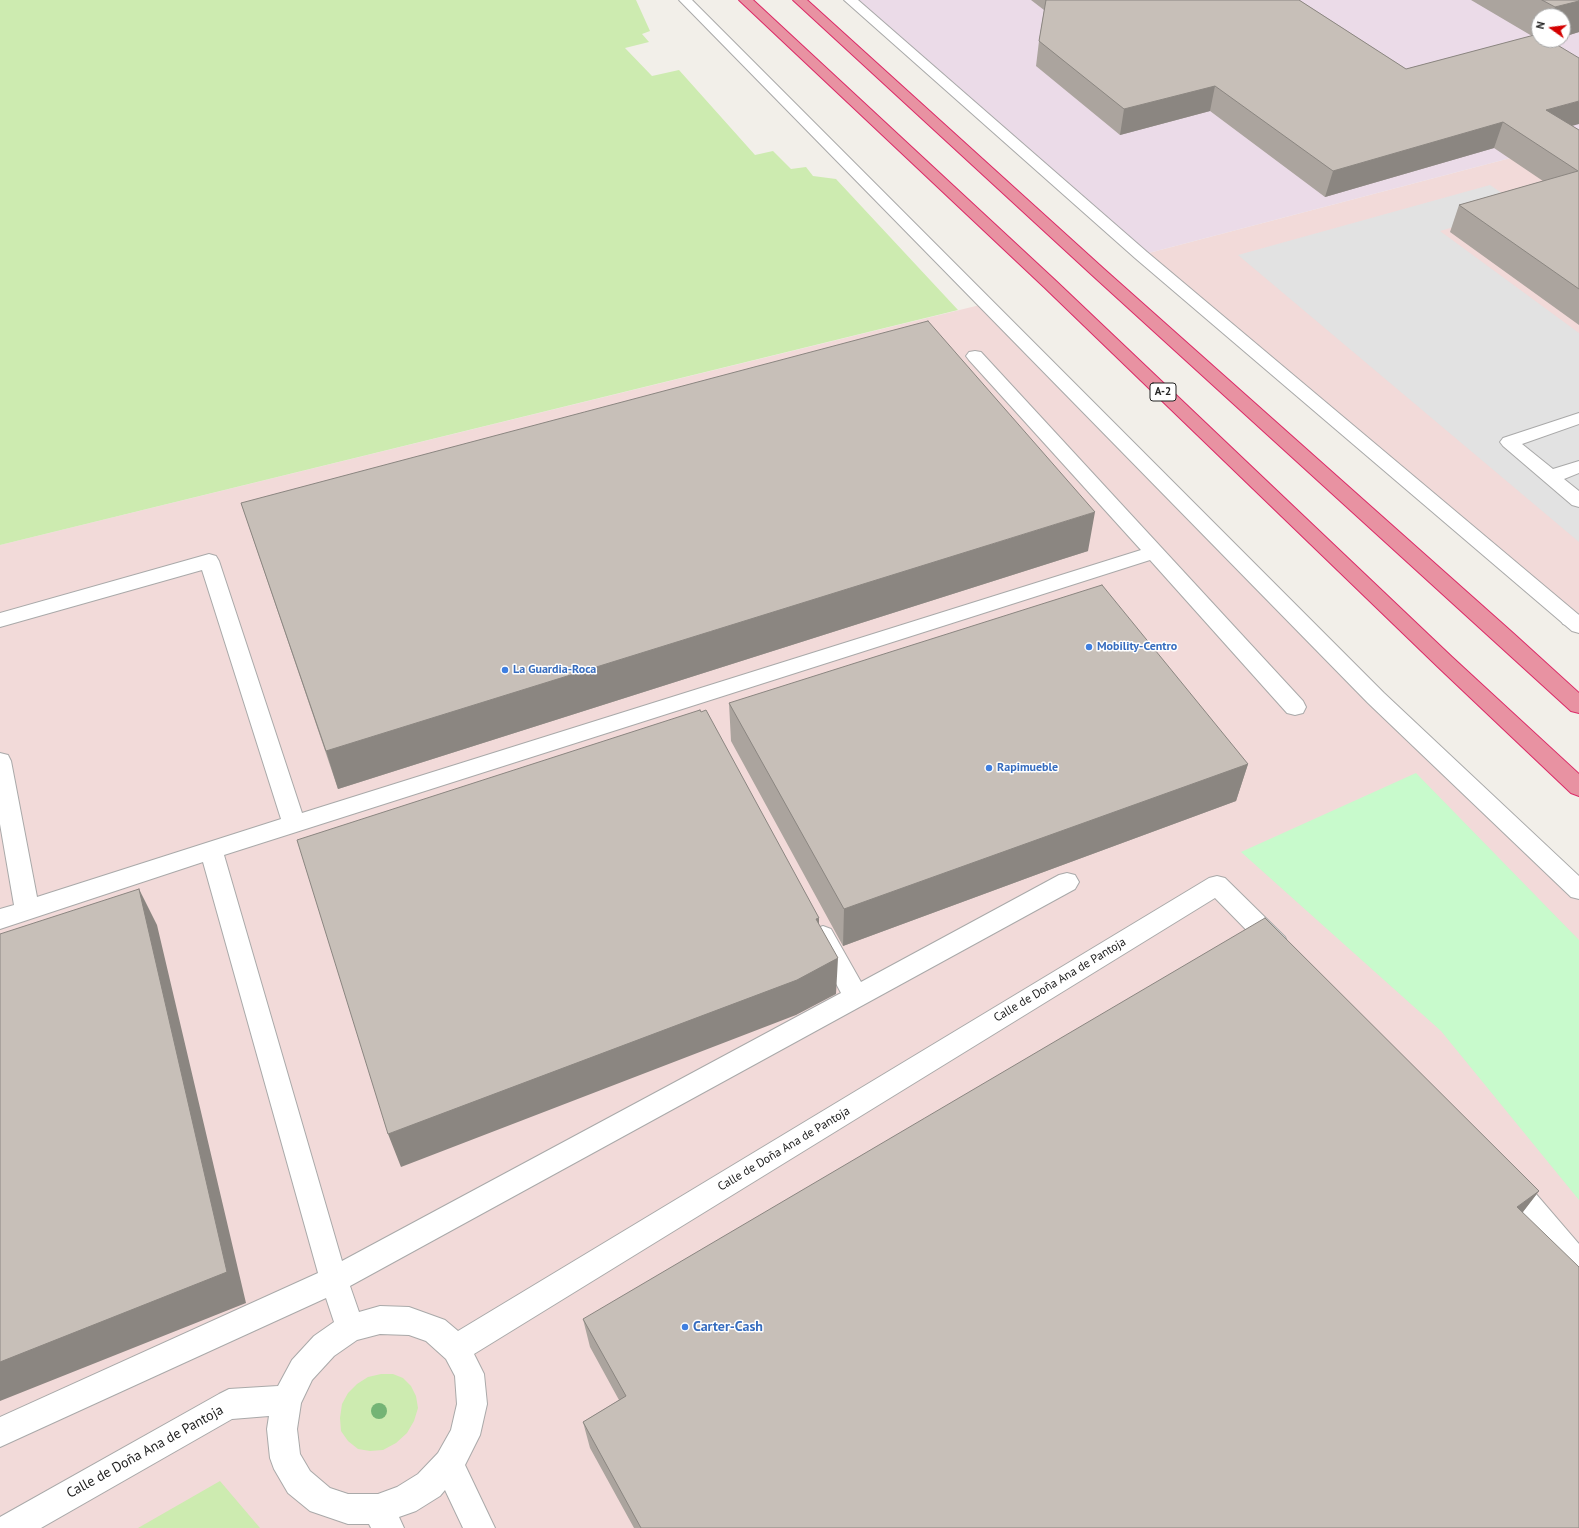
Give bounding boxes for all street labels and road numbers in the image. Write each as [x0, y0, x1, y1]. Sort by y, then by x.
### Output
road number: A-2 [1150, 383, 1176, 401]
street label: Calle de Doña Ana de Pantoja [991, 935, 1129, 1025]
street label: Calle de Doña Ana de Pantoja [715, 1104, 853, 1194]
street label: Calle de Doña Ana de Pantoja [64, 1402, 226, 1502]

